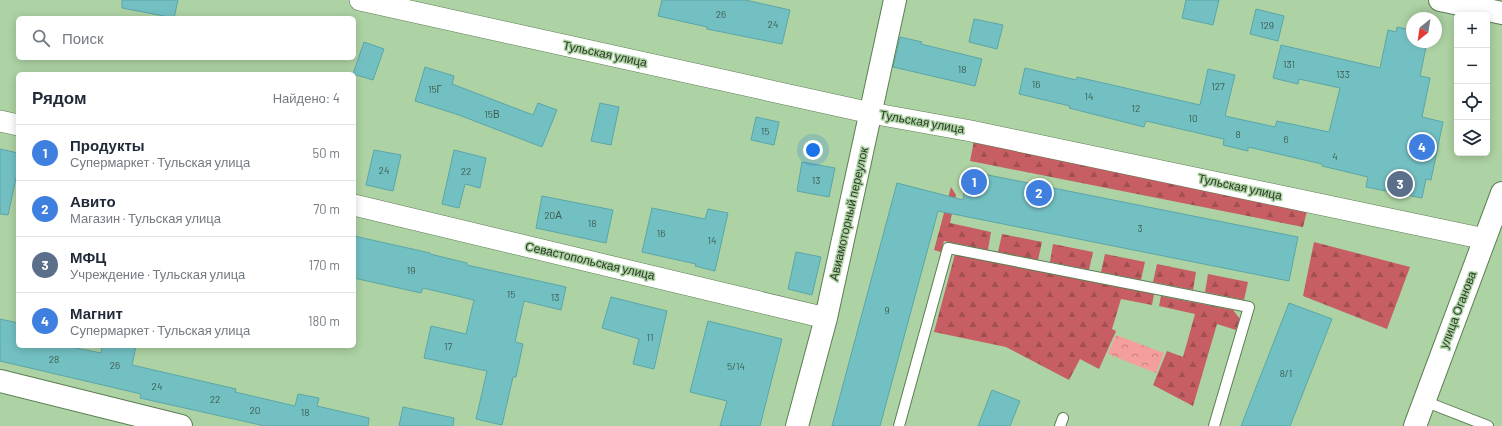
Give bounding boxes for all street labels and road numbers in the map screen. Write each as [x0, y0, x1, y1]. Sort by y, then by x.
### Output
street label: Тульская улица [562, 37, 649, 70]
street label: Тульская улица [879, 107, 966, 136]
street label: Авиамоторный переулок [826, 145, 871, 282]
street label: Тульская улица [1197, 170, 1284, 203]
street label: Севастопольская улица [524, 238, 657, 283]
street label: улица Оганова [1436, 269, 1479, 351]

